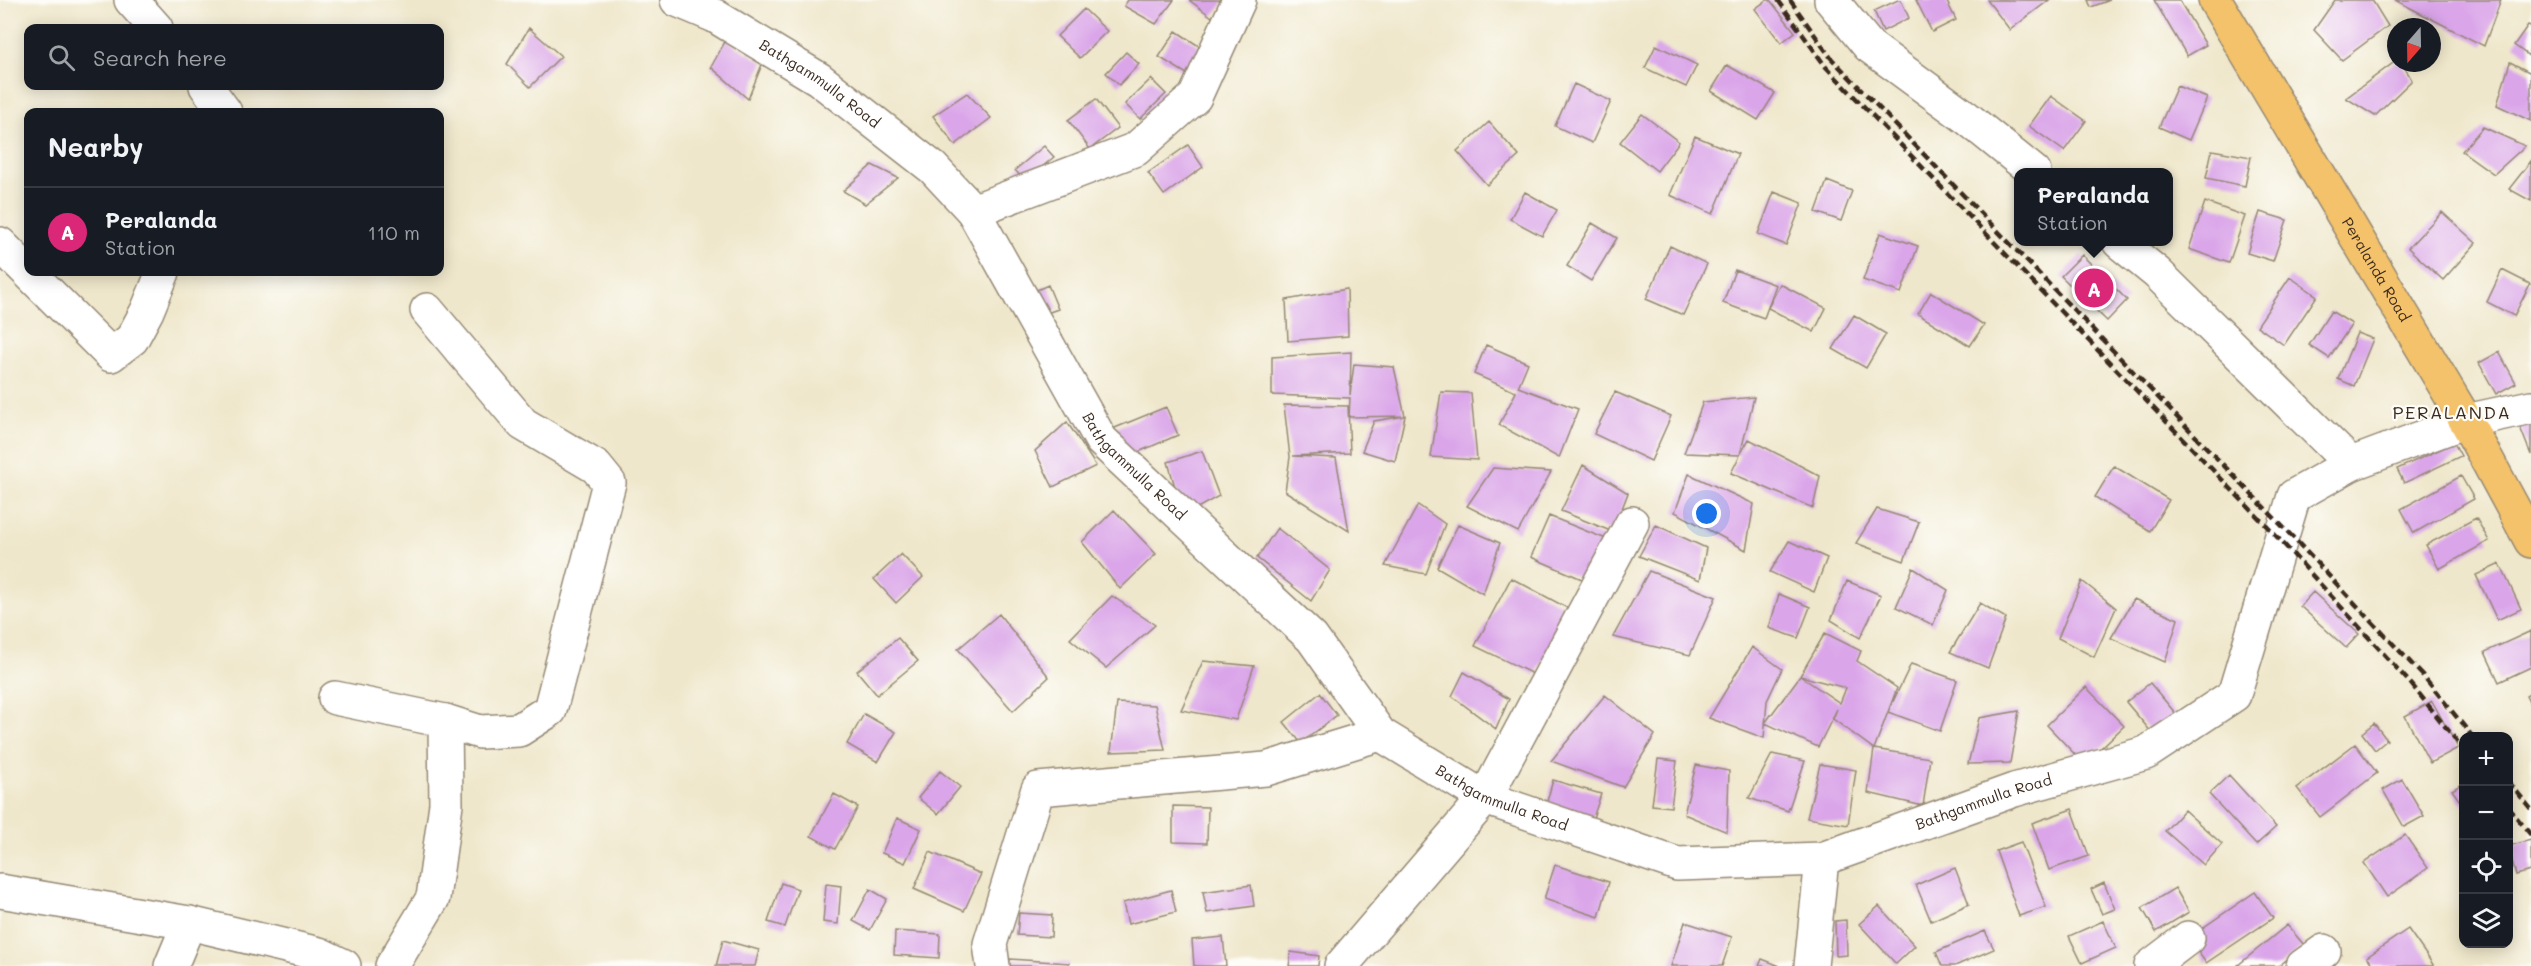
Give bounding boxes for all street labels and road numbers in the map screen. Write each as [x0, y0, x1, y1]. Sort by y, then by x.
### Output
street label: Bathgammulla Road [756, 34, 885, 132]
street label: Peralanda Road [2338, 213, 2415, 325]
street label: Bathgammulla Road [1078, 408, 1191, 524]
street label: Bathgammulla Road [1432, 759, 1571, 835]
street label: Bathgammulla Road [1912, 769, 2054, 834]

